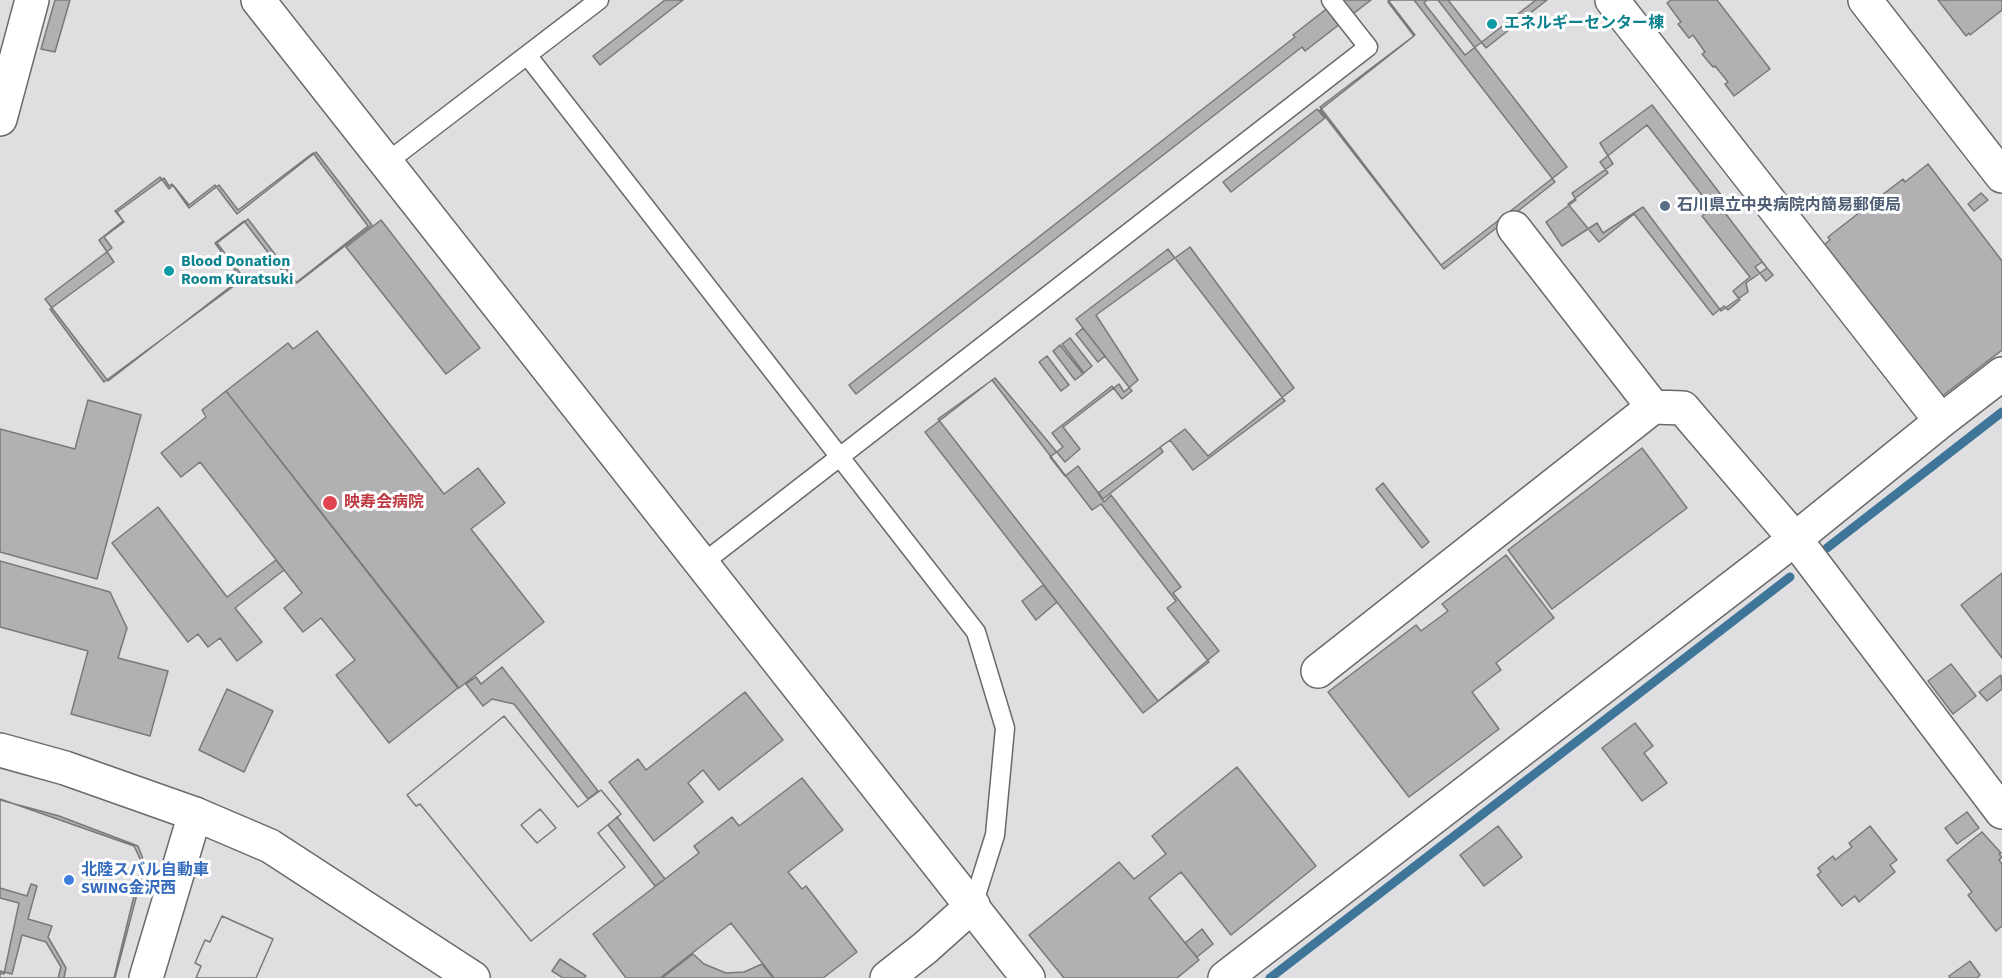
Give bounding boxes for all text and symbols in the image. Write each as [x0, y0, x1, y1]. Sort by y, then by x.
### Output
place label: エネルギーセンター棟 [1504, 14, 1664, 34]
marker: エネルギーセンター棟 [1485, 17, 1499, 31]
place label: 石川県立中央病院内簡易郵便局 [1677, 196, 1901, 216]
marker: 石川県立中央病院内簡易郵便局 [1658, 199, 1672, 213]
place label: Blood Donation Room Kuratsuki [181, 252, 293, 290]
marker: Blood Donation Room Kuratsuki [162, 264, 176, 278]
place label: 映寿会病院 [344, 493, 424, 513]
marker: 映寿会病院 [321, 494, 339, 512]
place label: 北陸スバル自動車 SWING金沢西 [81, 861, 209, 899]
marker: 北陸スバル自動車 SWING金沢西 [62, 873, 76, 887]

